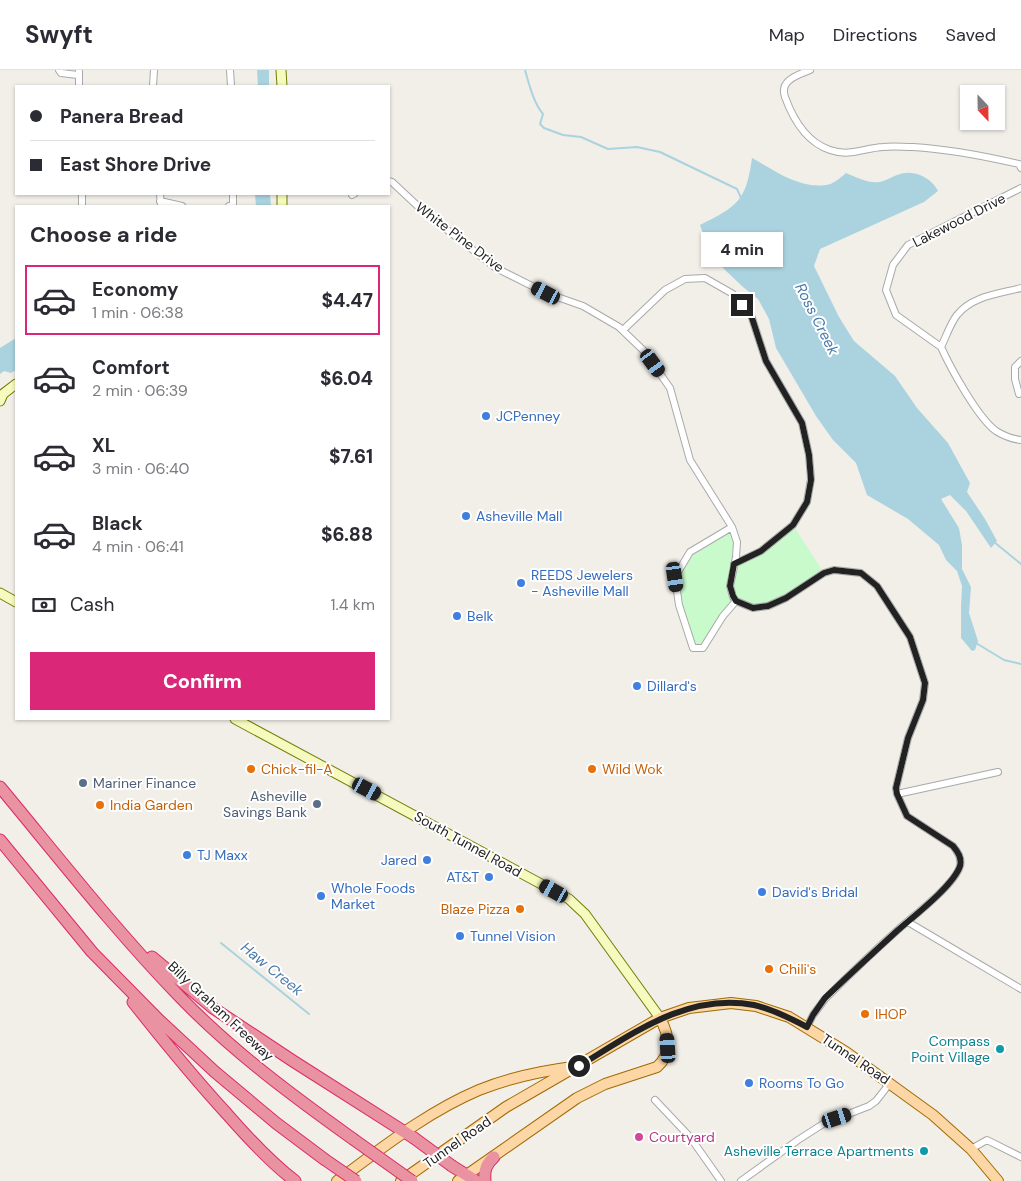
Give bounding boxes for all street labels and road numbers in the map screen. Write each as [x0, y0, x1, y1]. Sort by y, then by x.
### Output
street label: Lakewood Drive [910, 189, 1009, 251]
street label: White Pine Drive [412, 198, 508, 276]
street label: South Tunnel Road [411, 807, 525, 881]
street label: Billy Graham Freeway [164, 957, 278, 1065]
street label: Tunnel Road [818, 1030, 894, 1088]
street label: Tunnel Road [420, 1112, 494, 1172]

